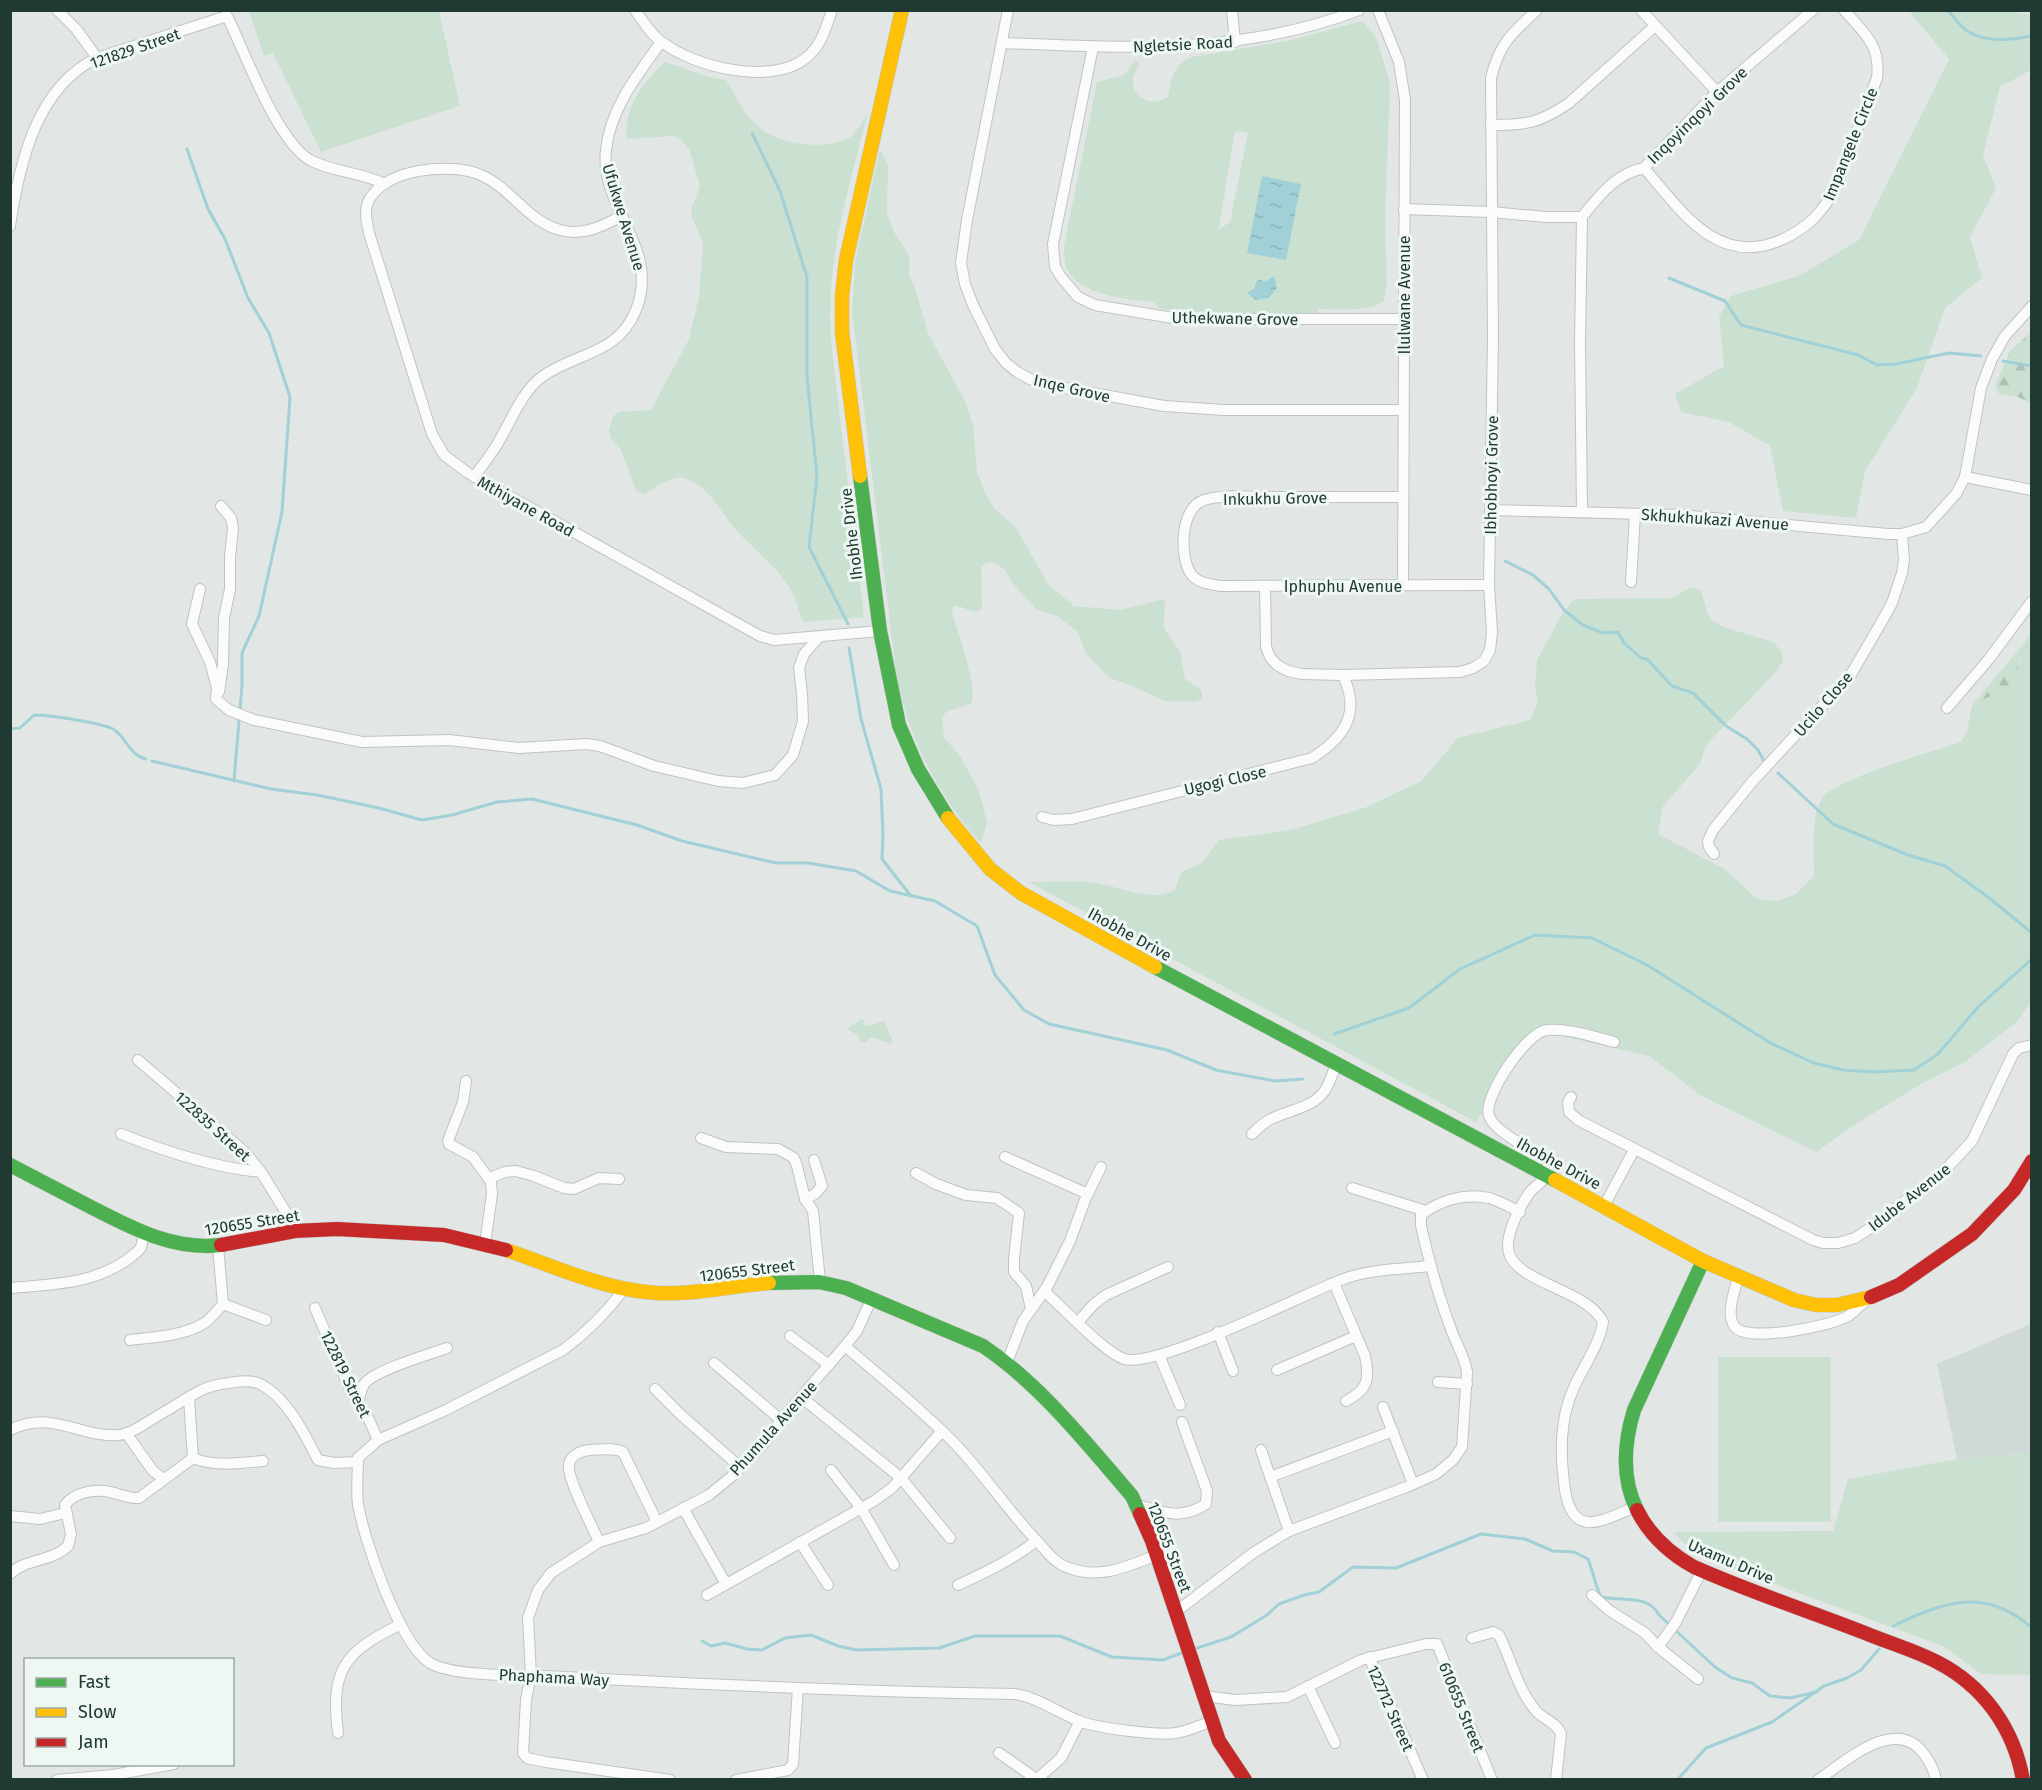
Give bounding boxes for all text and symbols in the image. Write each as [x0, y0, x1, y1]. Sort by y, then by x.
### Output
street label: 121829 Street [88, 24, 183, 73]
street label: Ngletsie Road [1132, 32, 1234, 57]
street label: Inqoyinqoyi Grove [1643, 63, 1751, 168]
street label: Impangele Circle [1819, 85, 1882, 204]
street label: Ufukwe Avenue [598, 161, 649, 273]
street label: Ilulwane Avenue [1395, 236, 1414, 354]
street label: Uthekwane Grove [1172, 308, 1298, 329]
street label: Inqe Grove [1032, 370, 1112, 407]
street label: Ibhobhoyi Grove [1481, 415, 1502, 535]
street label: Mthiyane Road [474, 472, 577, 541]
street label: Ihobhe Drive [836, 487, 867, 581]
street label: Inkukhu Grove [1223, 488, 1327, 509]
street label: Skhukhukazi Avenue [1640, 505, 1789, 534]
street label: Iphuphu Avenue [1284, 577, 1402, 596]
street label: Ucilo Close [1790, 668, 1857, 741]
street label: Ugogi Close [1182, 762, 1268, 799]
street label: Ihobhe Drive [1085, 904, 1175, 965]
street label: 122835 Street [171, 1087, 255, 1165]
street label: Ihobhe Drive [1513, 1133, 1604, 1194]
street label: Idube Avenue [1864, 1159, 1954, 1235]
street label: 120655 Street [203, 1206, 301, 1239]
street label: 120655 Street [698, 1255, 796, 1286]
street label: 122819 Street [316, 1328, 375, 1421]
street label: Phumula Avenue [726, 1377, 821, 1480]
street label: 120655 Street [1143, 1499, 1196, 1596]
street label: Uxamu Drive [1685, 1535, 1777, 1588]
legend [24, 1658, 234, 1766]
street label: 610655 Street [1435, 1659, 1488, 1755]
street label: 122712 Street [1363, 1662, 1418, 1754]
street label: Phaphama Way [498, 1665, 610, 1690]
text: Fast [78, 1671, 111, 1693]
text: Slow [78, 1701, 117, 1723]
text: Jam [78, 1731, 109, 1753]

